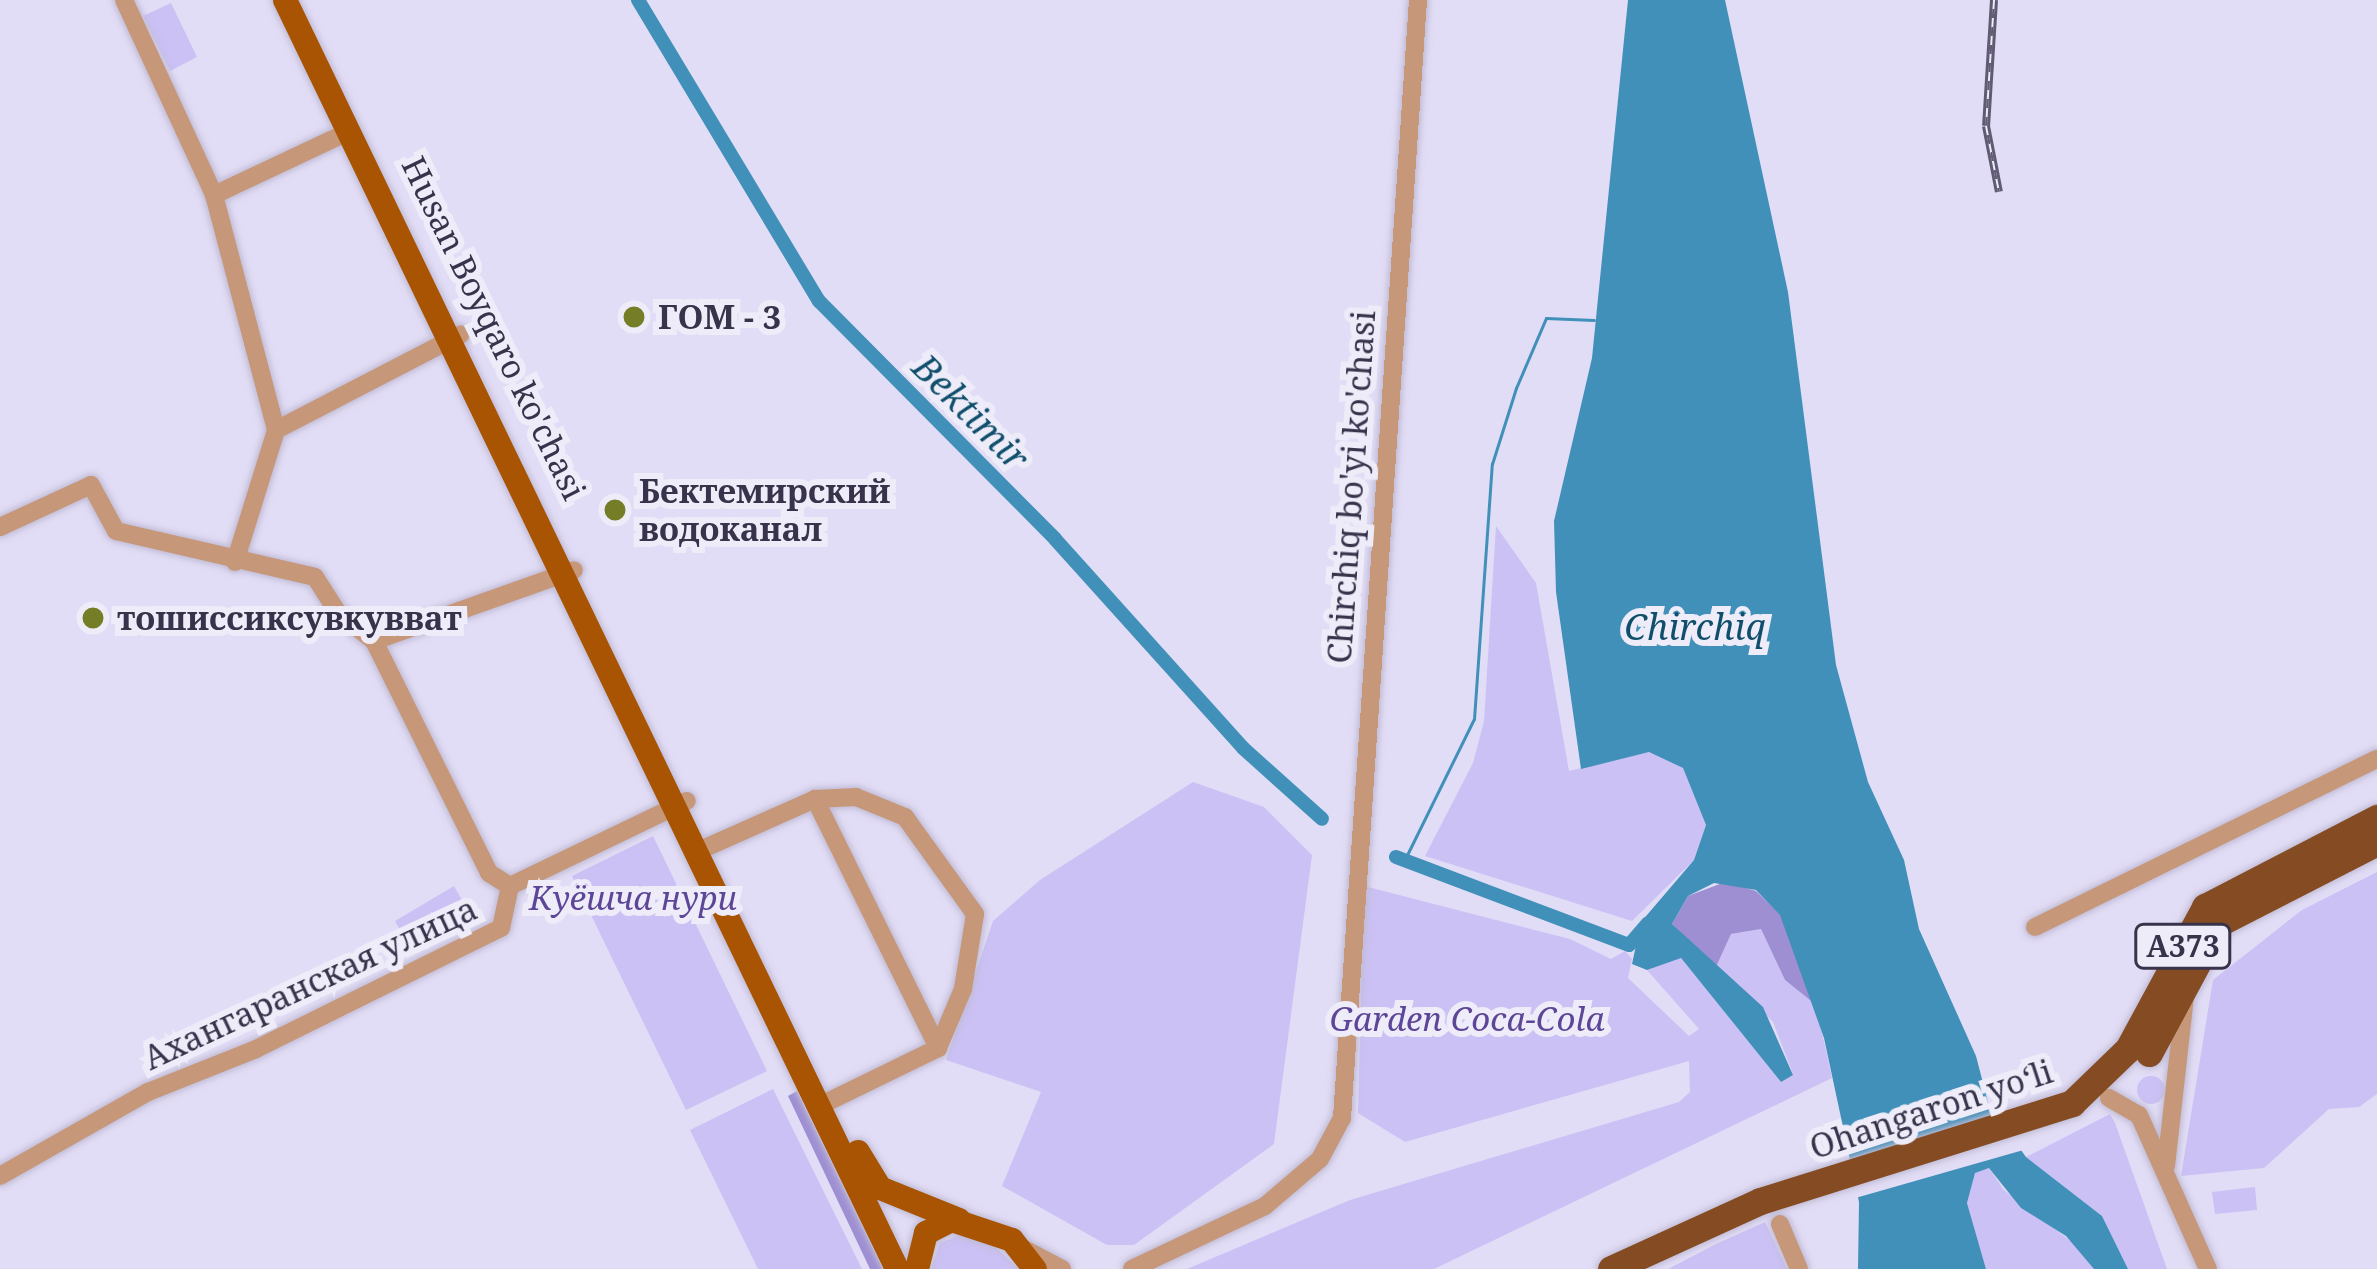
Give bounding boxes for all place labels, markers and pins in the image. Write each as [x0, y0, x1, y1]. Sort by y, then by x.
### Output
place label: ГОМ - 3 [658, 297, 781, 337]
marker: ГОМ - 3 [621, 304, 647, 330]
place label: Бектемирский водоканал [639, 471, 890, 549]
marker: Бектемирский водоканал [602, 497, 628, 523]
place label: тошиссиксувкувват [117, 598, 462, 638]
marker: тошиссиксувкувват [80, 605, 106, 631]

